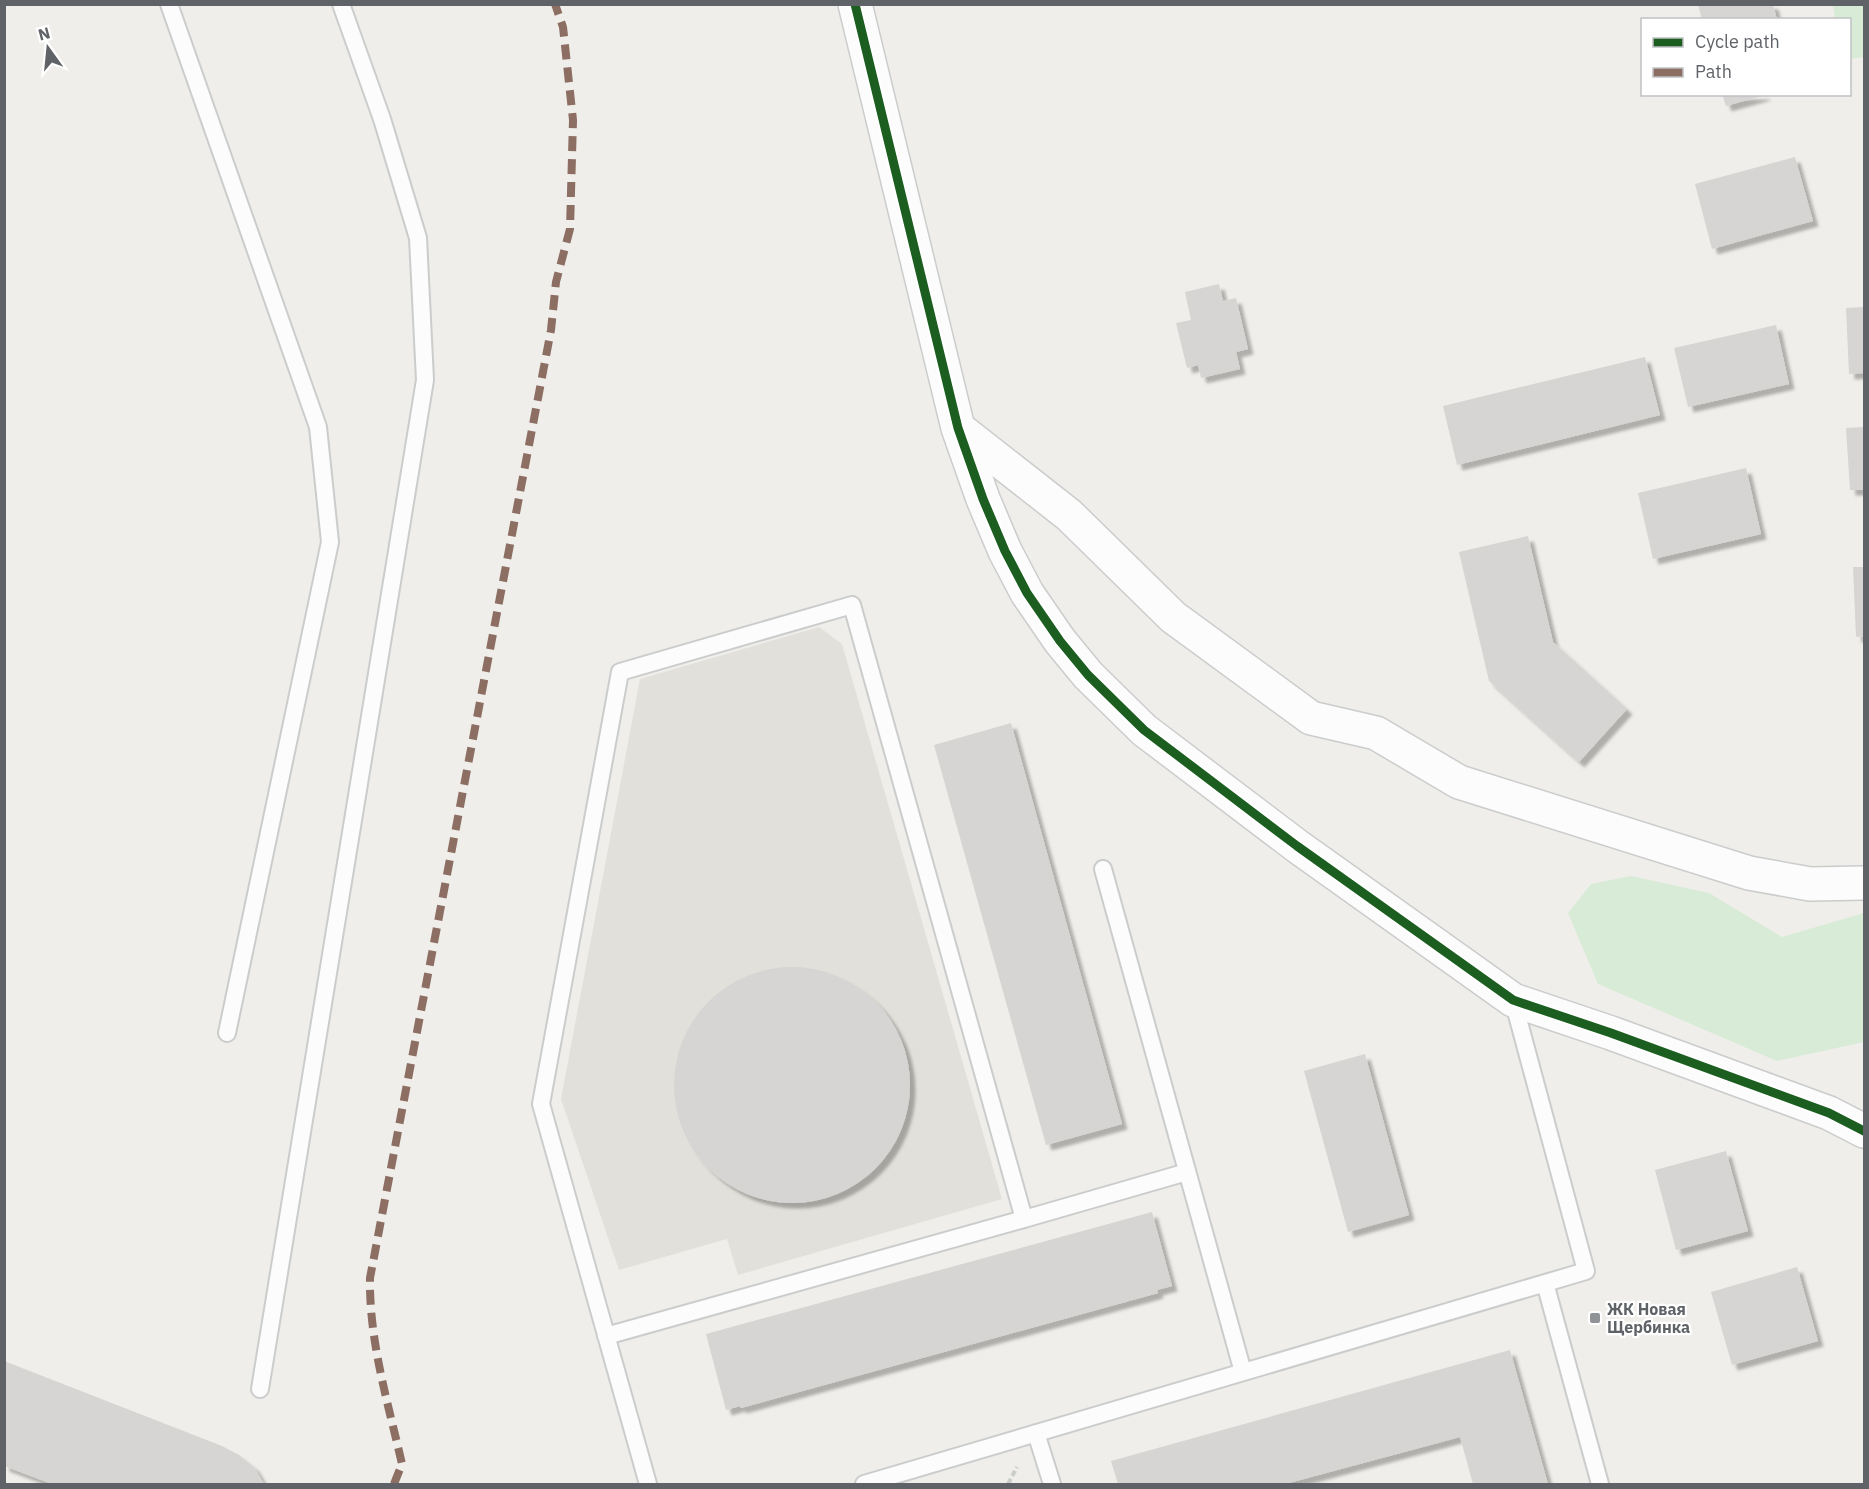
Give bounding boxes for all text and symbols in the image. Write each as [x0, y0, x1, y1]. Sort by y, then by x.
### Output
north arrow [18, 18, 78, 78]
legend [1641, 18, 1851, 96]
text: N [36, 22, 52, 45]
text: Cycle path [1695, 30, 1780, 53]
text: Path [1695, 60, 1732, 83]
place label: ЖК Новая Щербинка [1607, 1299, 1690, 1337]
marker: ЖК Новая Щербинка [1588, 1311, 1602, 1325]

